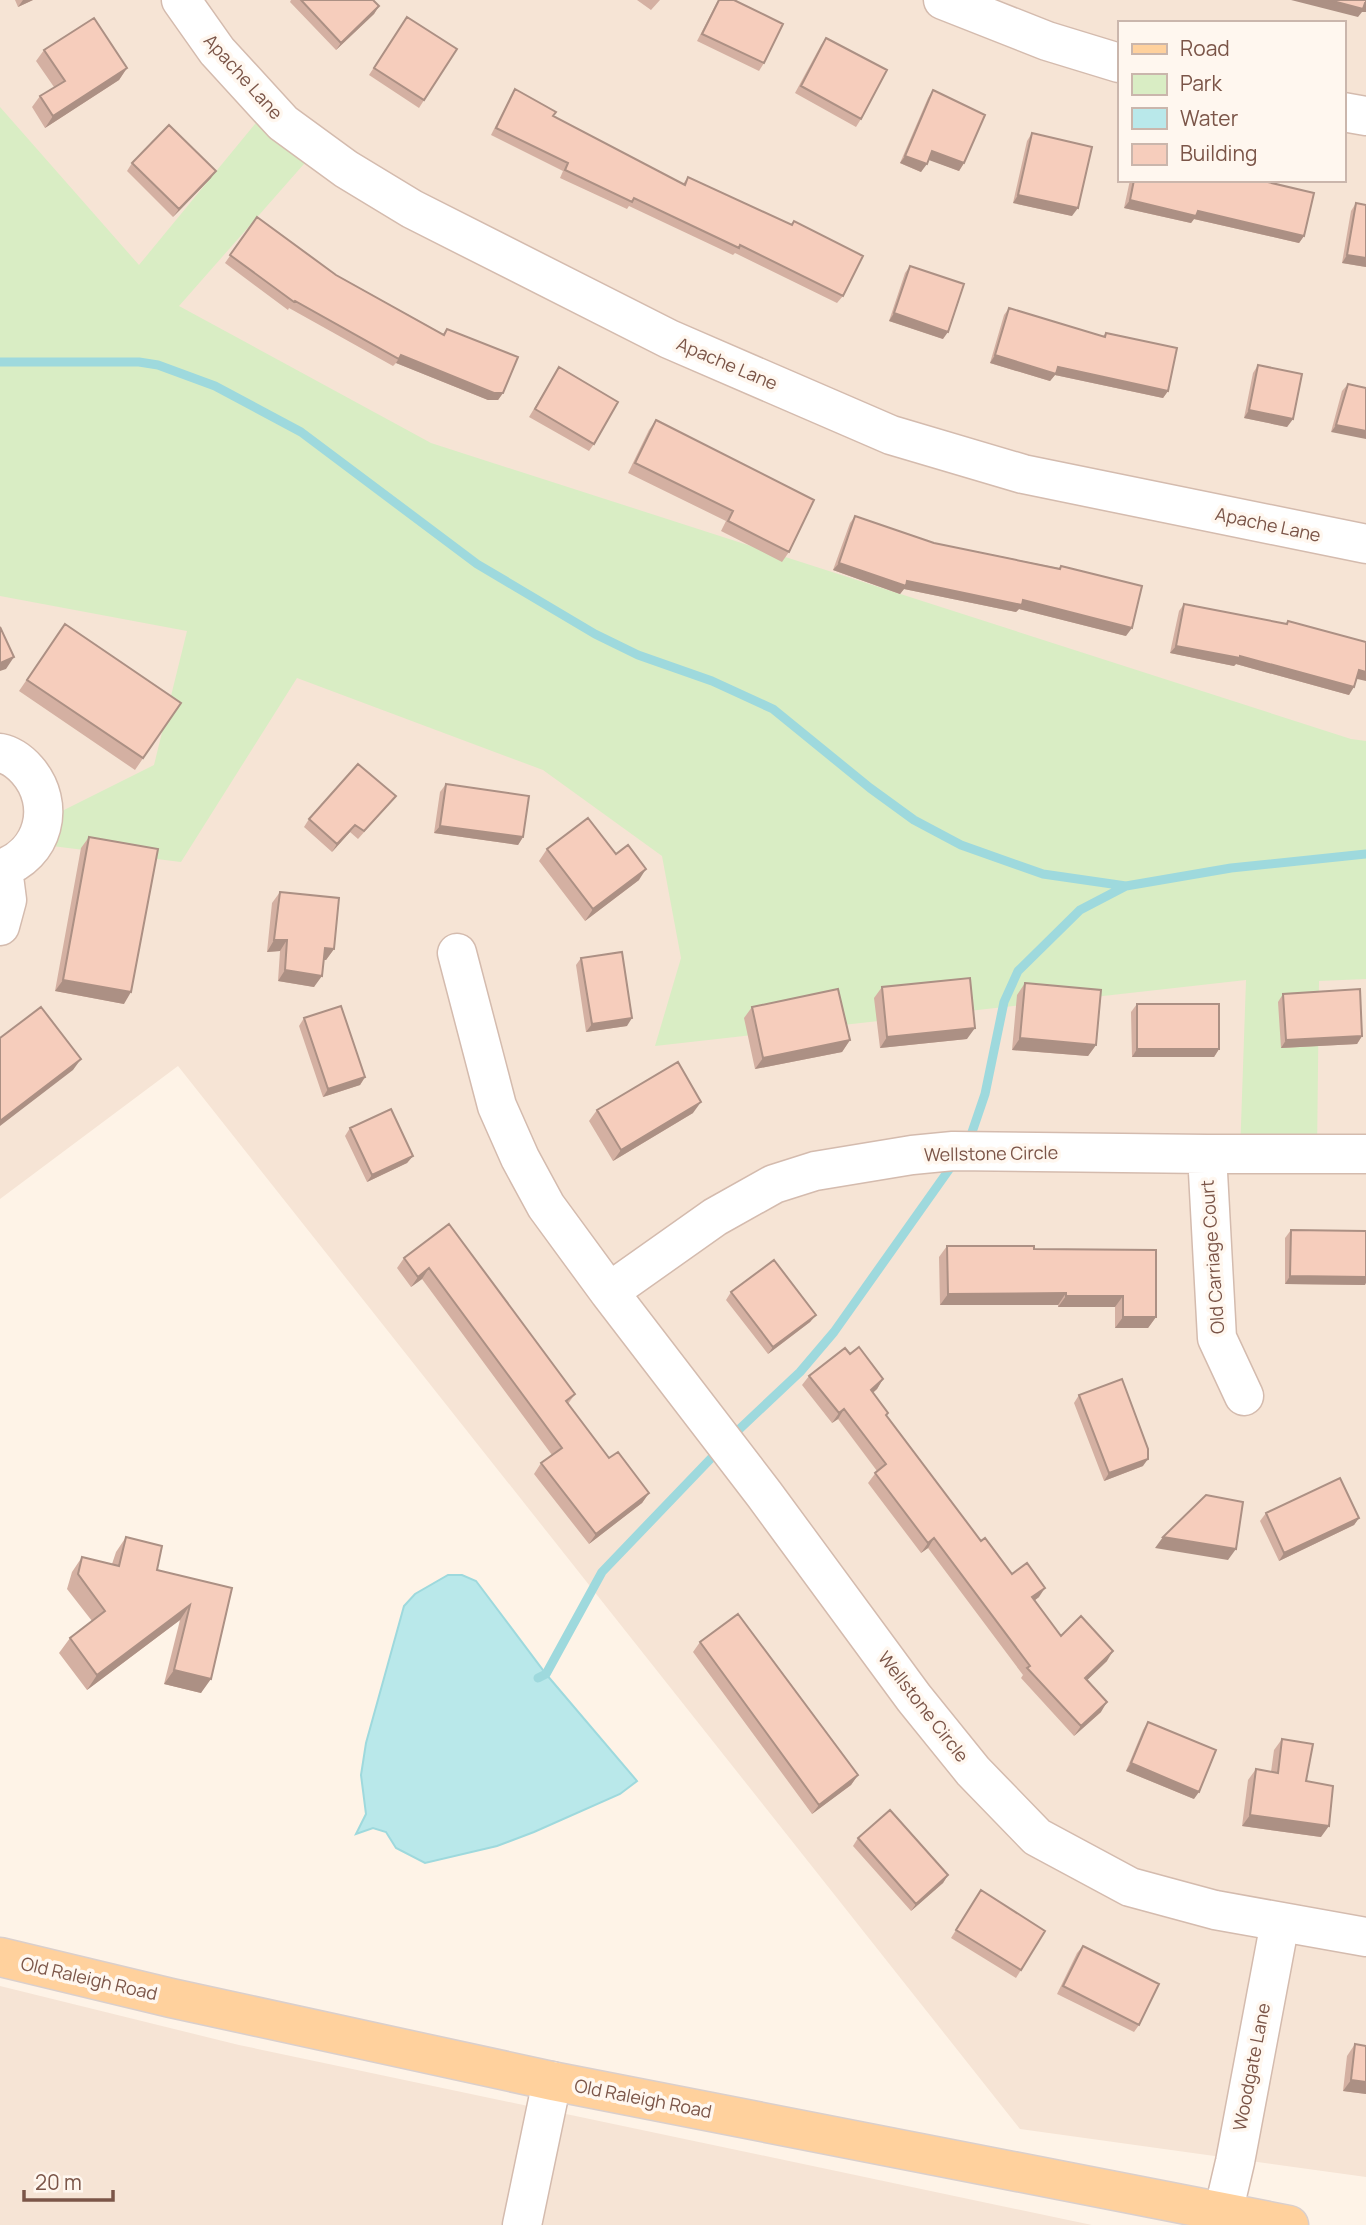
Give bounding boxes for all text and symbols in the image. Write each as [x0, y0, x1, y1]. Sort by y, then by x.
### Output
legend [1118, 21, 1345, 182]
street label: Apache Lane [199, 28, 289, 124]
text: Road [1180, 34, 1230, 62]
text: Park [1180, 69, 1222, 97]
text: Water [1180, 104, 1239, 132]
text: Building [1180, 139, 1257, 167]
street label: Apache Lane [673, 331, 781, 395]
street label: Apache Lane [1213, 501, 1323, 547]
street label: Wellstone Circle [924, 1140, 1058, 1166]
street label: Old Carriage Court [1195, 1179, 1229, 1335]
street label: Wellstone Circle [873, 1646, 975, 1767]
street label: Old Raleigh Road [19, 1951, 160, 2005]
street label: Woodgate Lane [1227, 2001, 1275, 2133]
street label: Old Raleigh Road [572, 2073, 714, 2123]
scale bar [24, 2158, 114, 2202]
text: 20 m [35, 2168, 82, 2196]

